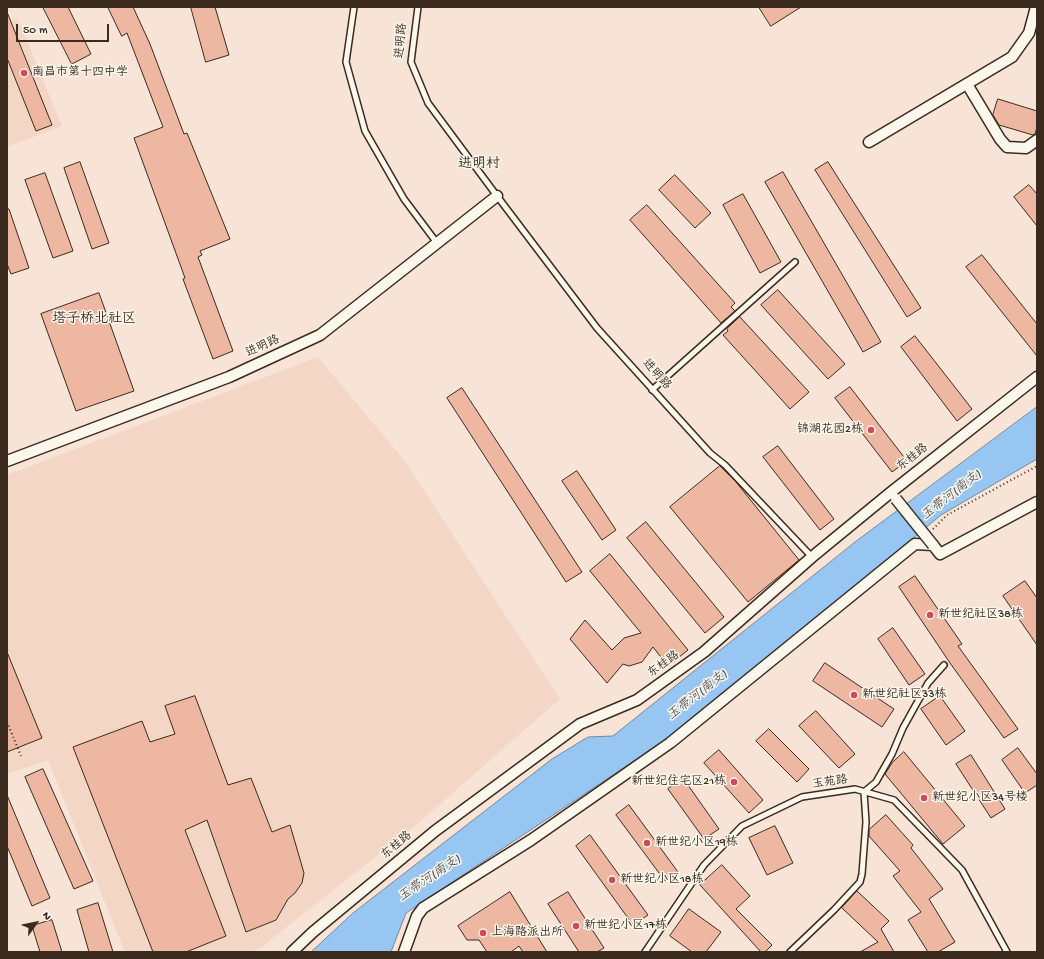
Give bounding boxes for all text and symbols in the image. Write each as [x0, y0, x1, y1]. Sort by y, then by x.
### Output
scale bar [18, 16, 111, 42]
street label: 进明路 [393, 22, 411, 60]
text: 50 m [23, 24, 48, 38]
place label: 南昌市第十四中学 [32, 66, 128, 80]
marker: 南昌市第十四中学 [19, 68, 29, 78]
district label: 进明村 [458, 157, 500, 173]
district label: 塔子桥北社区 [52, 312, 136, 328]
street label: 进明路 [244, 333, 282, 361]
street label: 进明路 [639, 357, 673, 393]
place label: 锦湖花园2栋 [797, 423, 863, 437]
marker: 锦湖花园2栋 [866, 425, 876, 435]
street label: 东桂路 [894, 441, 932, 475]
water label: 玉带河(南支) [919, 468, 985, 524]
place label: 新世纪社区38栋 [938, 608, 1023, 622]
marker: 新世纪社区38栋 [925, 610, 935, 620]
street label: 东桂路 [645, 649, 683, 681]
water label: 玉带河(南支) [665, 668, 731, 724]
place label: 新世纪社区33栋 [862, 688, 946, 702]
marker: 新世纪社区33栋 [849, 690, 859, 700]
street label: 玉苑路 [811, 773, 849, 793]
place label: 新世纪住宅区21栋 [631, 775, 726, 789]
marker: 新世纪住宅区21栋 [729, 777, 739, 787]
place label: 新世纪小区34号楼 [932, 791, 1028, 805]
marker: 新世纪小区34号楼 [919, 793, 929, 803]
street label: 东桂路 [379, 829, 415, 863]
place label: 新世纪小区19栋 [655, 836, 738, 850]
marker: 新世纪小区19栋 [642, 838, 652, 848]
water label: 玉带河(南支) [396, 852, 464, 906]
place label: 新世纪小区18栋 [620, 873, 703, 887]
marker: 新世纪小区18栋 [607, 875, 617, 885]
north arrow [16, 903, 56, 943]
text: N [39, 910, 53, 923]
place label: 新世纪小区17栋 [584, 919, 667, 933]
marker: 新世纪小区17栋 [571, 921, 581, 931]
place label: 上海路派出所 [491, 926, 563, 940]
marker: 上海路派出所 [478, 928, 488, 938]

